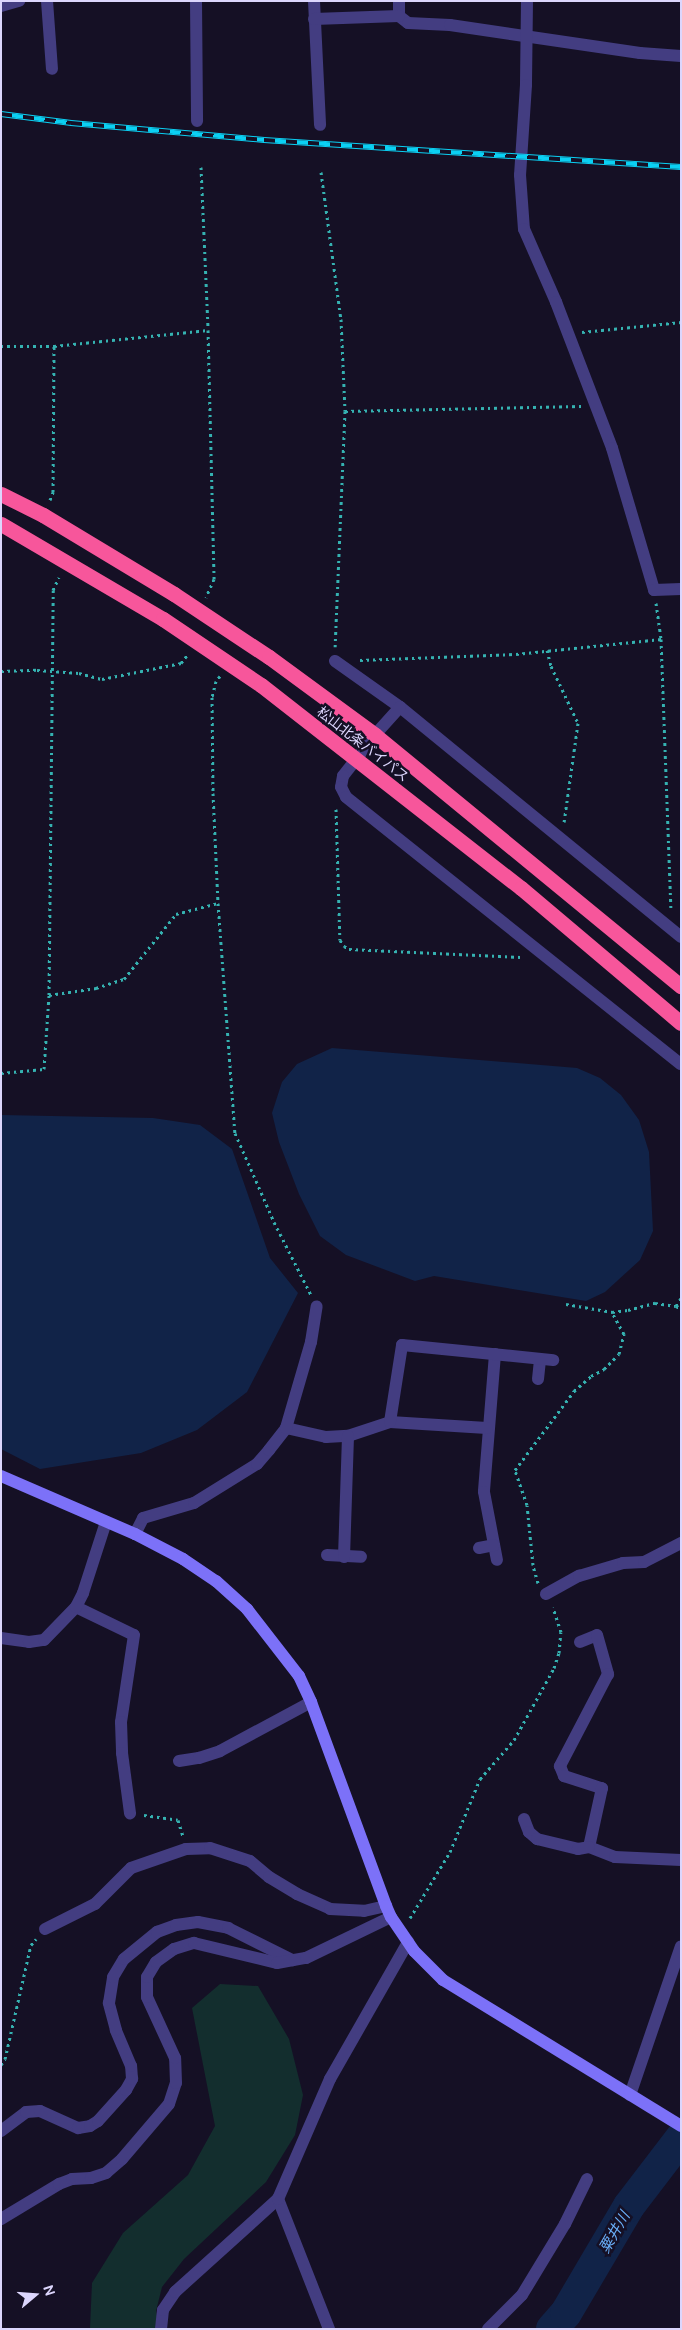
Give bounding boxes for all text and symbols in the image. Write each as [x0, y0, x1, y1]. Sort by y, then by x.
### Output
street label: 松山北条バイパス [314, 703, 412, 785]
water label: 粟井川 [595, 2208, 633, 2256]
north arrow [10, 2270, 60, 2320]
text: N [40, 2283, 58, 2298]

